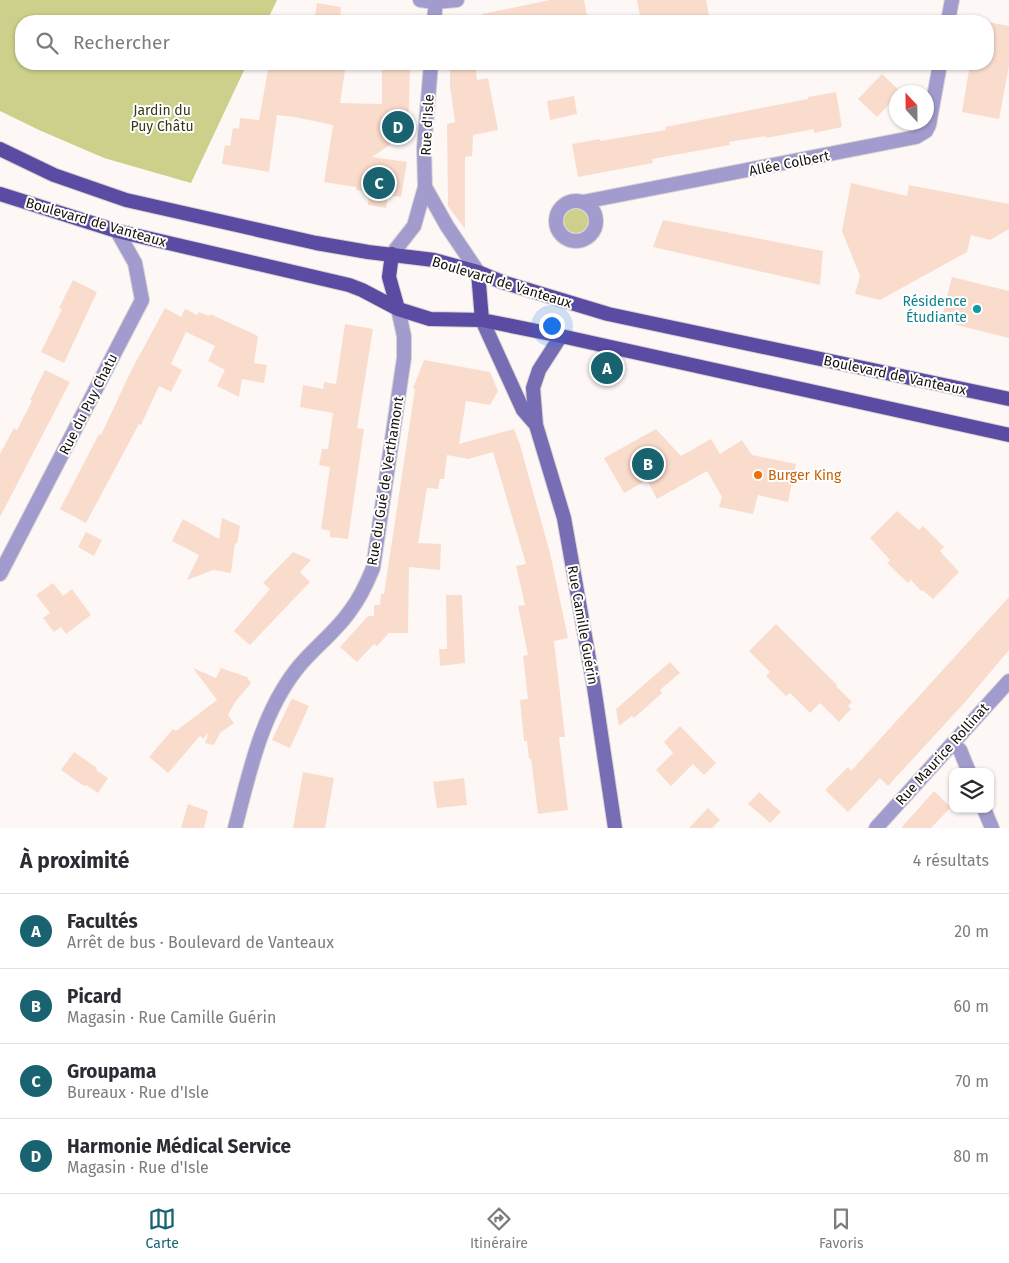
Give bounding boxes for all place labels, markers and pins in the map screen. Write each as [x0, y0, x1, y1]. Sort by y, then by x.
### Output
pin: D [382, 108, 414, 146]
pin: C [363, 164, 395, 202]
place label: Résidence Étudiante [902, 293, 967, 326]
marker: Résidence Étudiante [971, 303, 983, 315]
pin: A [591, 349, 623, 387]
pin: B [632, 445, 664, 483]
place label: Burger King [768, 467, 842, 484]
marker: Burger King [752, 469, 764, 481]

